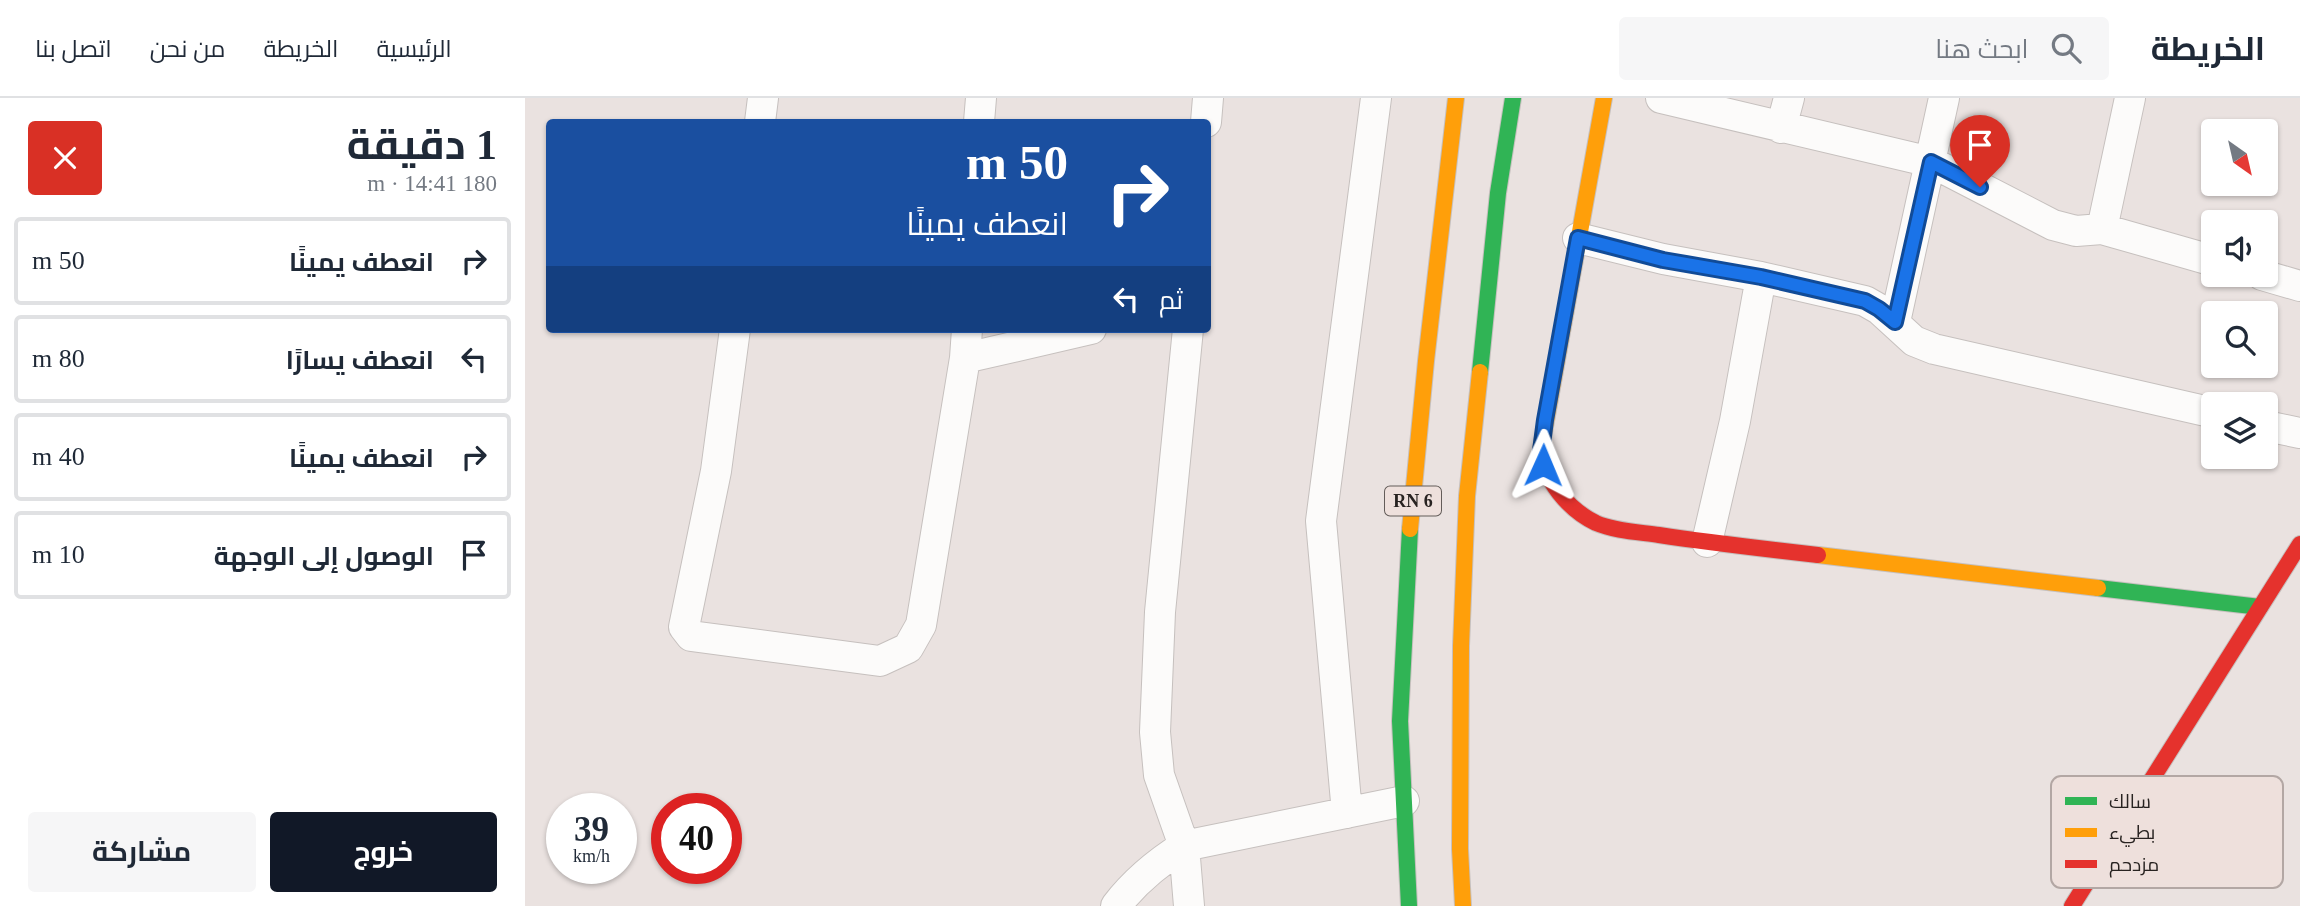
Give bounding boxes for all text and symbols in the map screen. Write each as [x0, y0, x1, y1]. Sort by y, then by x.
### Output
search box [1619, 17, 2109, 80]
icon: search [2047, 29, 2085, 67]
text: الخريطة [2151, 31, 2265, 67]
text: ابحث هنا [1935, 35, 2029, 64]
text: اتصل بنا [35, 36, 112, 62]
text: من نحن [150, 36, 226, 62]
text: الخريطة [264, 36, 338, 62]
text: الرئيسية [376, 36, 452, 62]
pin [1950, 115, 2010, 187]
north arrow [2201, 119, 2279, 196]
map controls [2201, 119, 2278, 469]
button: close [28, 121, 102, 195]
text: 1 دقيقة [347, 122, 497, 168]
icon: arrive [1961, 126, 1999, 164]
text: 50 m [966, 135, 1068, 190]
icon: right [1092, 147, 1183, 238]
text: 180 m · 14:41 [367, 171, 497, 196]
text: انعطف يمينًا [906, 206, 1068, 242]
button: sound [2201, 210, 2278, 287]
icon: right [455, 242, 493, 280]
text: 50 m [32, 246, 85, 275]
text: انعطف يمينًا [289, 248, 434, 277]
icon: left [1107, 280, 1145, 318]
text: ثم [1159, 286, 1183, 315]
button: search [2201, 301, 2278, 378]
icon: left [455, 340, 493, 378]
text: 80 m [32, 344, 85, 373]
text: انعطف يسارًا [286, 346, 434, 375]
button: layers [2201, 392, 2278, 469]
position arrow [1506, 428, 1580, 502]
icon: right [455, 438, 493, 476]
text: 40 m [32, 442, 85, 471]
text: انعطف يمينًا [289, 444, 434, 473]
road number: RN 6 [1385, 486, 1441, 516]
icon: arrive [455, 536, 493, 574]
text: 10 m [32, 540, 85, 569]
text: الوصول إلى الوجهة [214, 542, 434, 571]
legend [2051, 776, 2283, 888]
text: سالك [2109, 791, 2151, 812]
speed limit sign: 40 [651, 793, 742, 884]
text: 39 [574, 810, 609, 849]
button: مشاركة [28, 812, 256, 892]
button: خروج [270, 812, 497, 892]
text: بطيء [2109, 822, 2155, 847]
text: km/h [573, 846, 610, 866]
text: مزدحم [2109, 854, 2159, 878]

